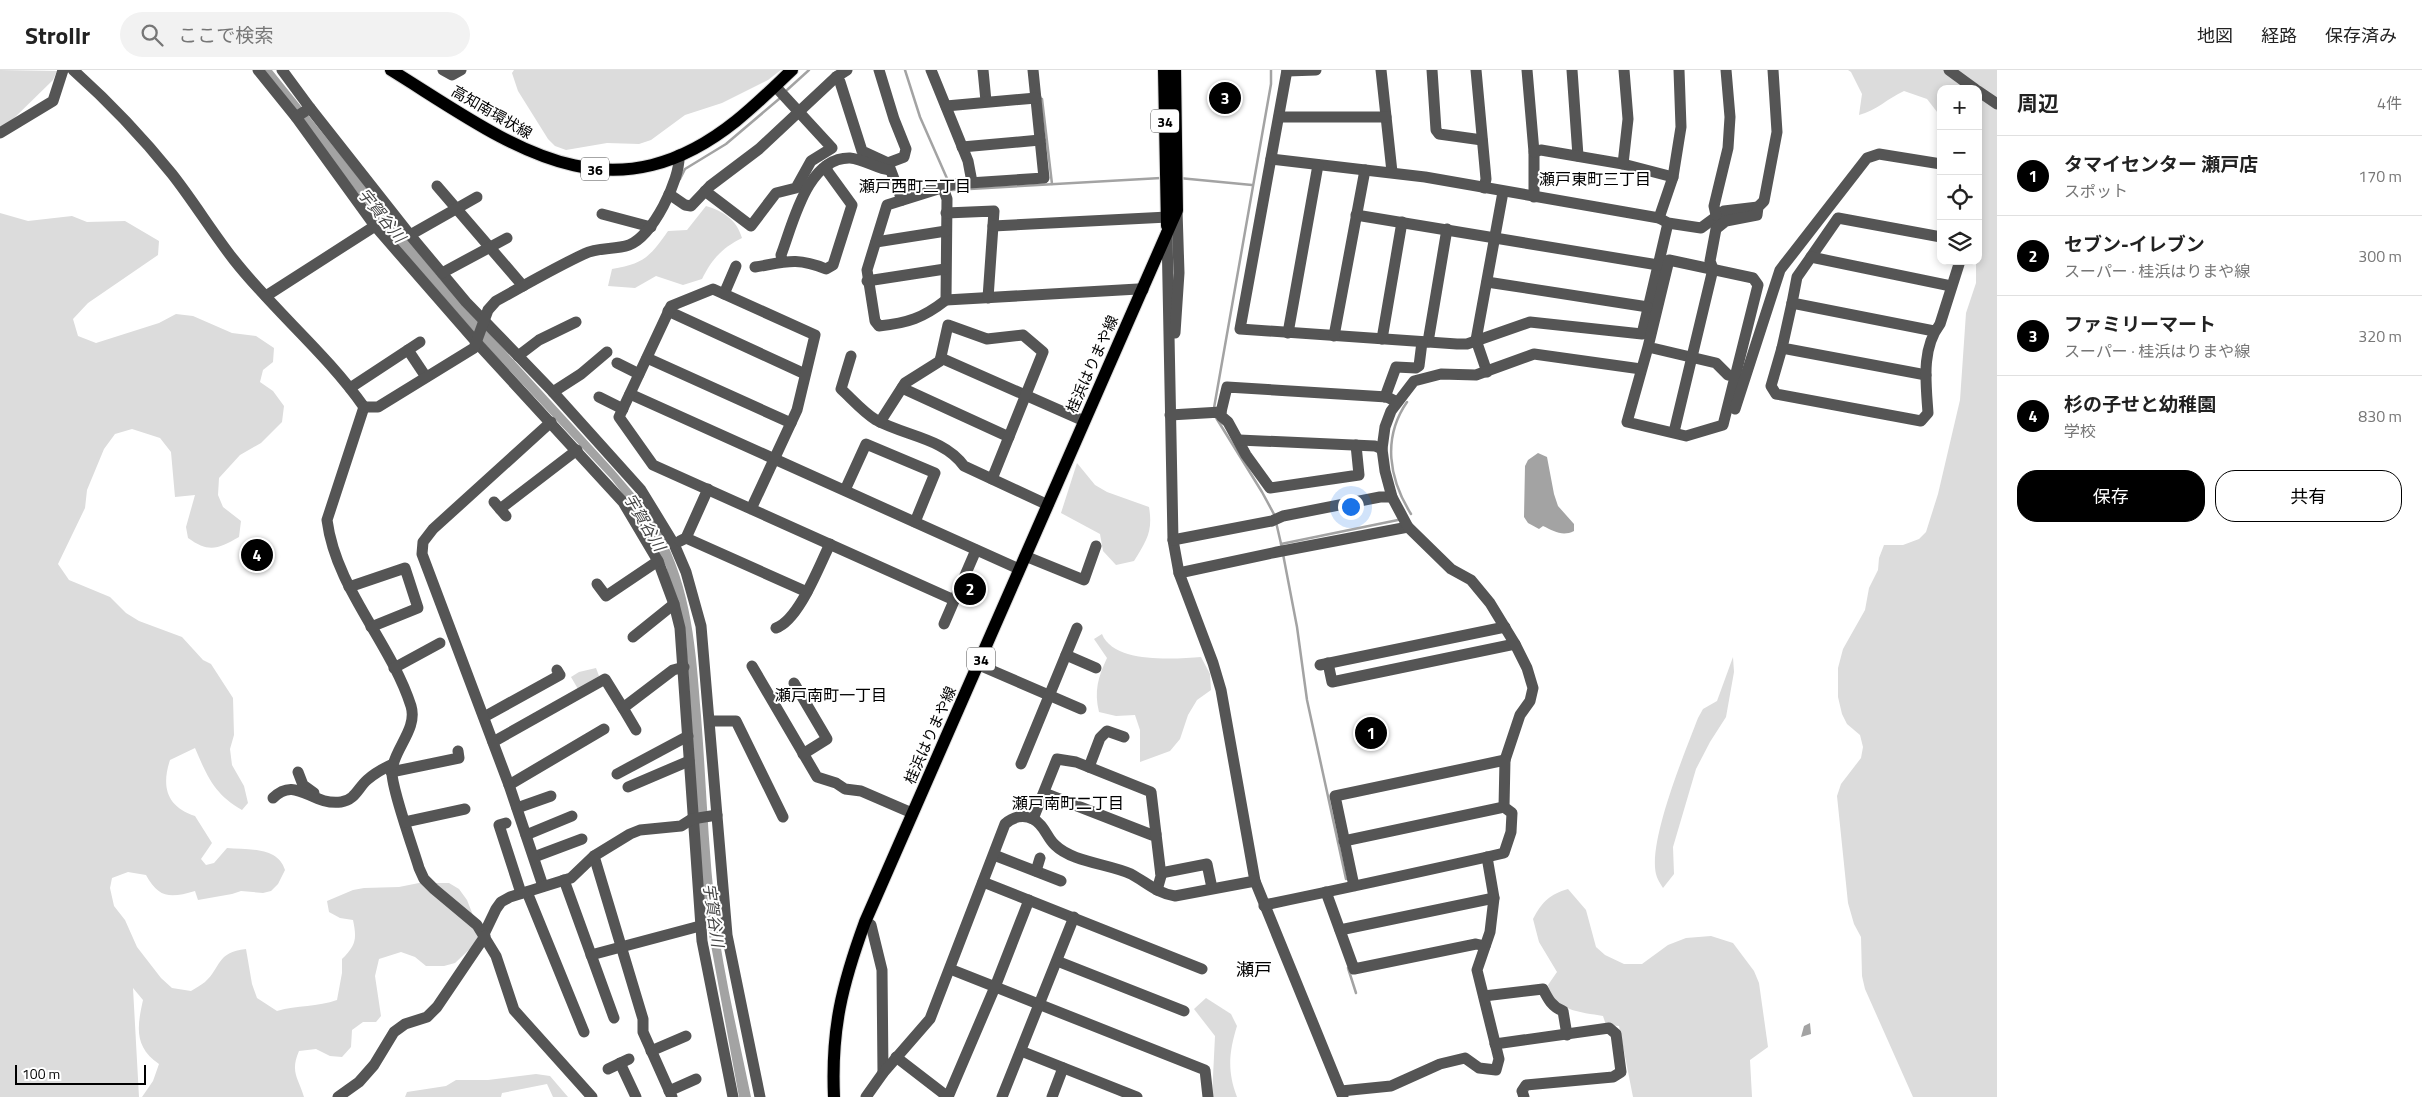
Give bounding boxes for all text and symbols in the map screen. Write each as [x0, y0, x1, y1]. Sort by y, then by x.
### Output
search box [120, 12, 470, 57]
text: Strollr [25, 17, 90, 53]
text: ここで検索 [178, 20, 273, 49]
icon: search [138, 21, 166, 49]
text: 地図 [2197, 22, 2233, 49]
text: 経路 [2261, 22, 2297, 49]
text: 保存済み [2325, 22, 2397, 49]
pin: 3 [1209, 79, 1241, 117]
street label: 高知南環状線 [447, 80, 537, 144]
map controls [1937, 85, 1982, 265]
button: + [1937, 85, 1982, 130]
text: 周辺 [2017, 87, 2059, 119]
text: 4件 [2377, 91, 2402, 115]
road number: 34 [1151, 110, 1179, 132]
button: − [1937, 130, 1982, 175]
text: タマイセンター 瀬戸店 [2064, 149, 2258, 178]
road number: 36 [581, 158, 609, 180]
text: 1 [2029, 164, 2037, 188]
text: 170 m [2358, 164, 2402, 188]
district label: 瀬戸東町三丁目 [1539, 167, 1651, 191]
district label: 瀬戸西町三丁目 [859, 174, 971, 198]
button: locate [1937, 175, 1982, 220]
text: スポット [2064, 179, 2128, 203]
water label: 宇賀谷川 [353, 183, 413, 249]
button: layers [1937, 220, 1982, 265]
text: セブン-イレブン [2064, 229, 2205, 258]
text: 2 [2029, 244, 2037, 268]
text: 300 m [2358, 244, 2402, 268]
text: スーパー · 桂浜はりまや線 [2064, 259, 2250, 283]
text: ファミリーマート [2064, 309, 2216, 338]
street label: 桂浜はりまや線 [1060, 311, 1124, 417]
text: 3 [2029, 324, 2037, 348]
text: 320 m [2358, 324, 2402, 348]
text: スーパー · 桂浜はりまや線 [2064, 339, 2250, 363]
text: 杉の子せと幼稚園 [2064, 389, 2216, 418]
text: 4 [2029, 404, 2037, 428]
text: 830 m [2358, 404, 2402, 428]
text: 学校 [2064, 419, 2096, 443]
button: 保存 [2017, 470, 2205, 522]
button: 共有 [2215, 470, 2402, 522]
water label: 宇賀谷川 [618, 488, 673, 557]
your location [1338, 494, 1364, 520]
pin: 4 [241, 536, 273, 574]
pin: 2 [954, 570, 986, 608]
road number: 34 [967, 648, 995, 670]
street label: 桂浜はりまや線 [898, 682, 962, 788]
district label: 瀬戸南町一丁目 [775, 683, 887, 707]
pin: 1 [1355, 714, 1387, 752]
district label: 瀬戸南町二丁目 [1012, 791, 1124, 815]
water label: 宇賀谷川 [698, 882, 731, 950]
district label: 瀬戸 [1236, 956, 1272, 983]
scale bar [15, 1062, 146, 1085]
text: 100 m [22, 1063, 60, 1084]

